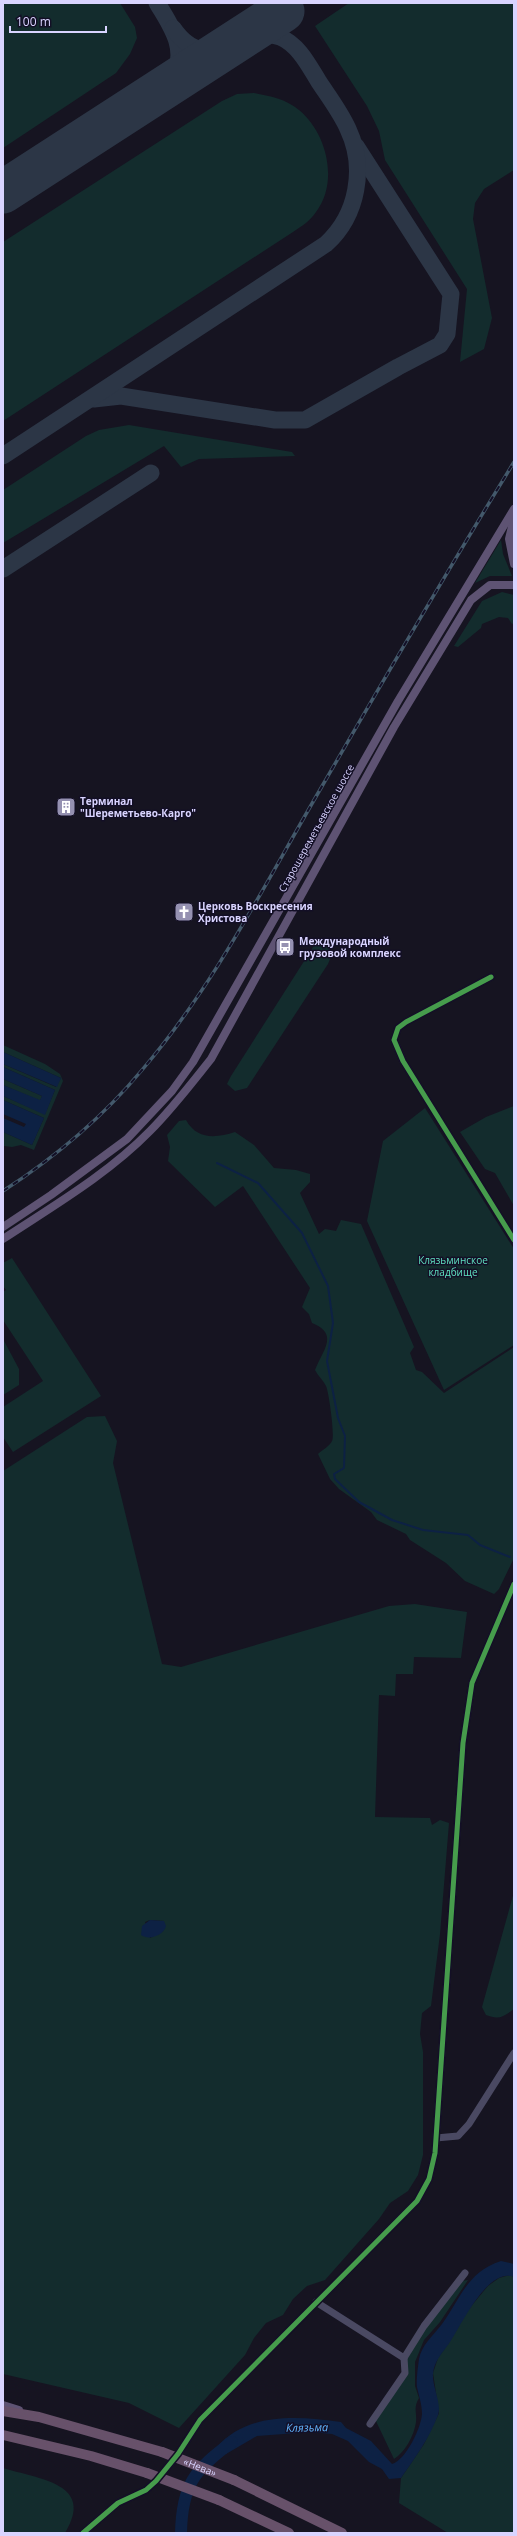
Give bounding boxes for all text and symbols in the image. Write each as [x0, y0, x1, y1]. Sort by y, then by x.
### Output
scale bar [10, 8, 106, 34]
text: 100 m [16, 13, 51, 30]
street label: Старошереметьевское шоссе [275, 761, 357, 894]
place label: Терминал "Шереметьево-Карго" [80, 794, 196, 820]
building icon: Терминал "Шереметьево-Карго" [55, 796, 77, 818]
place label: Церковь Воскресения Христова [198, 899, 313, 925]
church icon: Церковь Воскресения Христова [173, 901, 195, 923]
place label: Международный грузовой комплекс [299, 934, 401, 960]
bus stop icon: Международный грузовой комплекс [274, 936, 296, 958]
park label: Клязьминское кладбище [418, 1253, 488, 1279]
water label: Клязьма [286, 2419, 328, 2435]
street label: «Нева» [182, 2454, 219, 2480]

